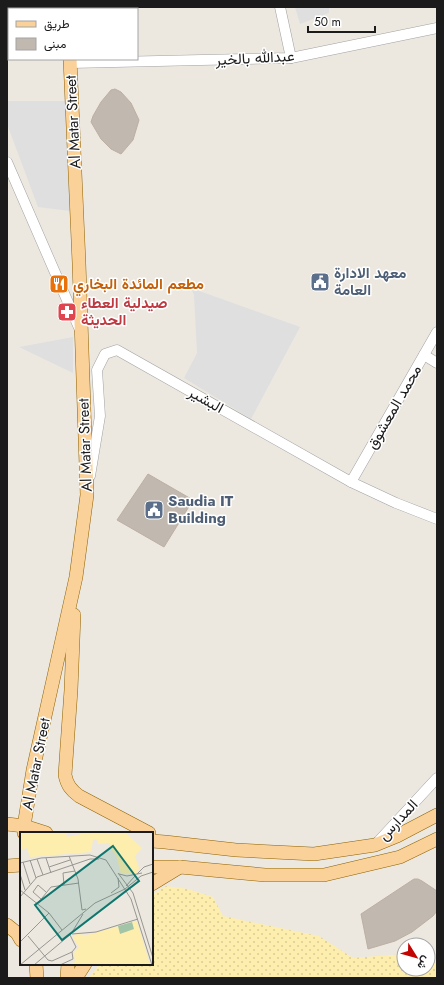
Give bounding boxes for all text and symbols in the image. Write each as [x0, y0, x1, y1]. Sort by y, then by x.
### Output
legend [8, 8, 138, 60]
scale bar [308, 8, 375, 34]
text: 50 m [314, 13, 341, 31]
text: طريق [44, 15, 70, 33]
text: مبنى [44, 35, 66, 53]
street label: عبدالله بالخير [214, 45, 295, 71]
street label: Al Matar Street [60, 74, 86, 169]
place label: معهد الادارة العامة [334, 262, 407, 301]
public building icon: معهد الادارة العامة [309, 271, 331, 293]
restaurant icon: مطعم المائدة البخاري [48, 273, 70, 295]
place label: مطعم المائدة البخاري [73, 273, 204, 297]
place label: صيدلية العطاء الحديثة [81, 292, 168, 331]
pharmacy icon: صيدلية العطاء الحديثة [56, 301, 78, 323]
street label: محمد المعشوق [361, 361, 427, 453]
street label: البشير [183, 381, 228, 419]
street label: Al Matar Street [72, 398, 98, 492]
place label: Saudia IT Building [168, 490, 234, 529]
public building icon: Saudia IT Building [143, 499, 165, 521]
street label: Al Matar Street [16, 716, 56, 812]
street label: المدارس [373, 794, 423, 846]
inset map [20, 832, 153, 965]
north arrow [396, 937, 436, 977]
text: ش [414, 953, 434, 973]

